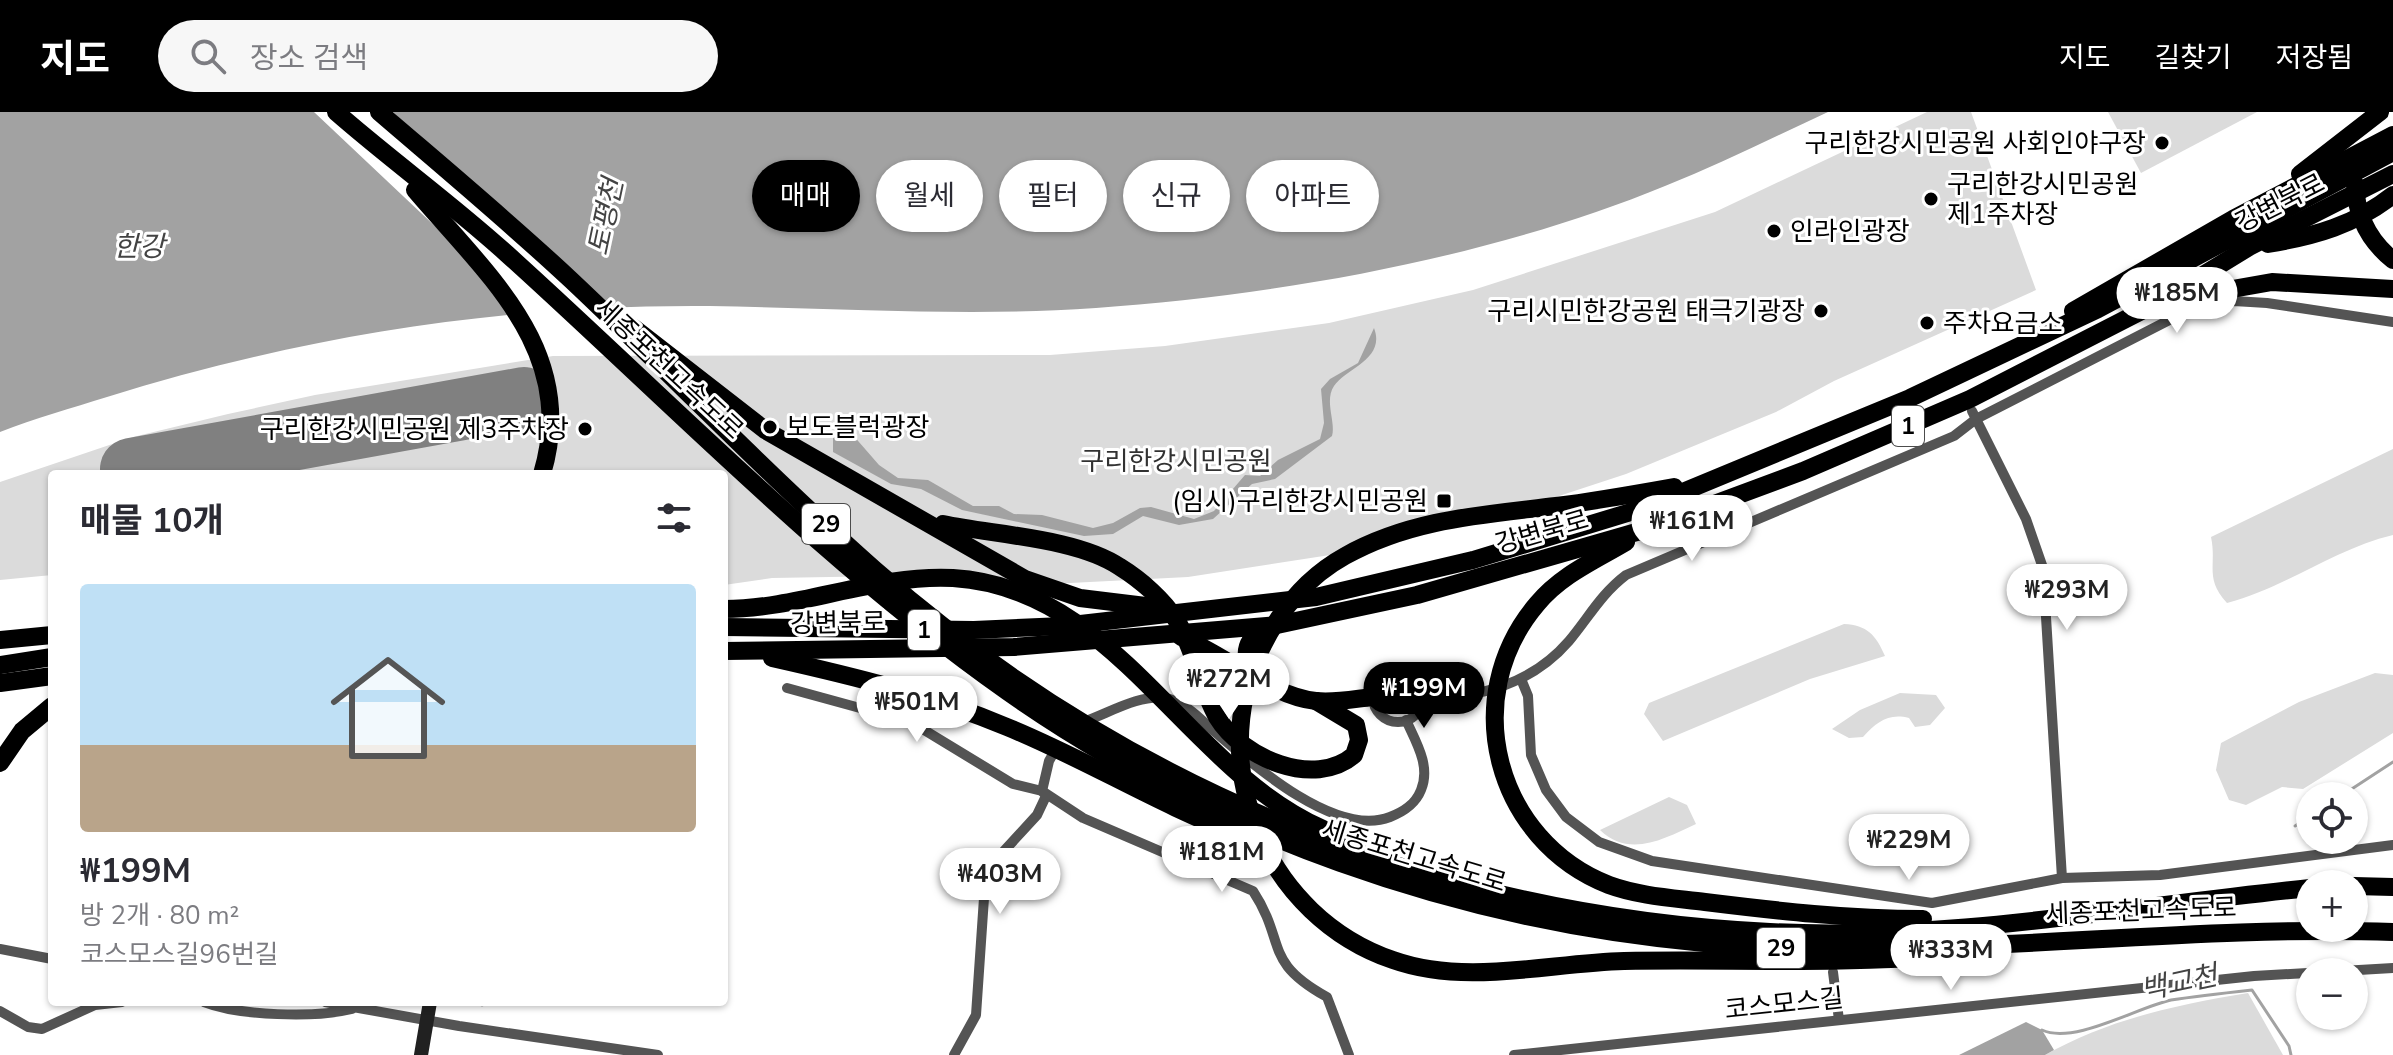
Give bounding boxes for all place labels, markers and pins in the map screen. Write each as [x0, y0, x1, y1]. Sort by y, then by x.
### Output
place label: 구리한강시민공원 사회인야구장 [1804, 126, 2146, 161]
marker: 구리한강시민공원 사회인야구장 [2153, 134, 2171, 152]
place label: 구리한강시민공원 제1주차장 [1947, 167, 2138, 232]
marker: 구리한강시민공원 제1주차장 [1922, 190, 1940, 208]
place label: 인라인광장 [1790, 214, 1910, 249]
marker: 인라인광장 [1765, 222, 1783, 240]
pin: ₩185M [2121, 267, 2233, 335]
place label: 구리시민한강공원 태극기광장 [1487, 294, 1805, 329]
marker: 구리시민한강공원 태극기광장 [1812, 302, 1830, 320]
place label: 주차요금소 [1943, 306, 2063, 341]
marker: 주차요금소 [1918, 314, 1936, 332]
place label: 보도블럭광장 [786, 410, 930, 445]
place label: 구리한강시민공원 제3주차장 [260, 412, 569, 447]
marker: 보도블럭광장 [761, 418, 779, 436]
marker: 구리한강시민공원 제3주차장 [576, 420, 594, 438]
place label: (임시)구리한강시민공원 [1172, 484, 1428, 519]
marker: (임시)구리한강시민공원 [1435, 492, 1453, 510]
pin: ₩161M [1636, 495, 1748, 563]
pin: ₩293M [2011, 564, 2123, 632]
pin: ₩272M [1173, 653, 1285, 721]
pin: ₩199M [1368, 662, 1480, 730]
pin: ₩501M [861, 676, 973, 744]
pin: ₩229M [1853, 814, 1965, 882]
pin: ₩181M [1166, 826, 1278, 894]
pin: ₩403M [944, 848, 1056, 916]
pin: ₩333M [1895, 924, 2007, 992]

